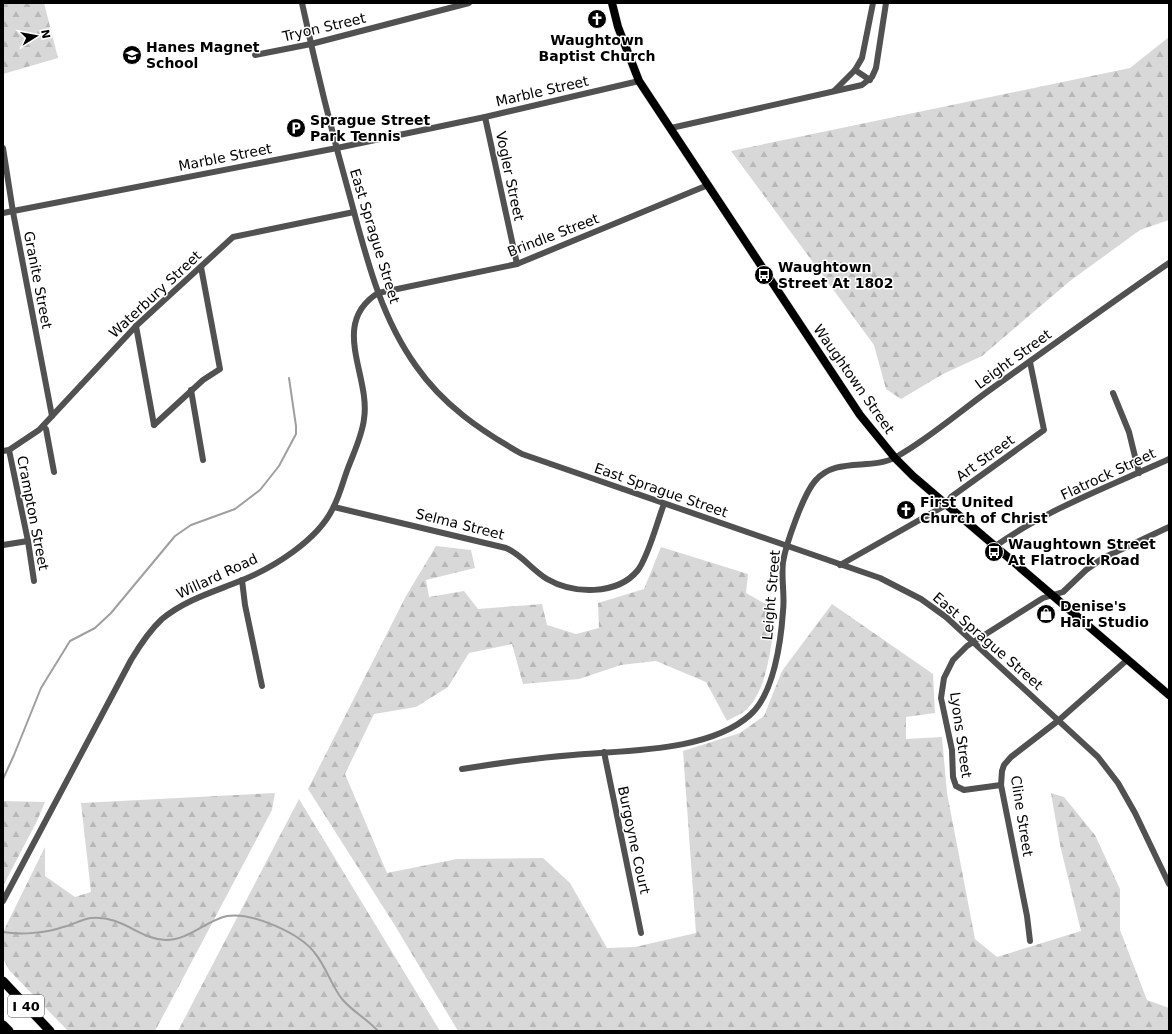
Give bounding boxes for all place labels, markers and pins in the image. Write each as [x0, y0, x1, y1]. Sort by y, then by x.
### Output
church icon: Waughtown Baptist Church [586, 8, 608, 30]
place label: Waughtown Baptist Church [539, 32, 655, 64]
place label: Hanes Magnet School [146, 39, 260, 71]
school or university icon: Hanes Magnet School [121, 44, 143, 66]
place label: Sprague Street Park Tennis [310, 112, 430, 144]
parking icon: Sprague Street Park Tennis [285, 117, 307, 139]
place label: Waughtown Street At 1802 [778, 259, 894, 291]
bus stop icon: Waughtown Street At 1802 [753, 264, 775, 286]
place label: First United Church of Christ [920, 494, 1048, 526]
church icon: First United Church of Christ [895, 499, 917, 521]
place label: Waughtown Street At Flatrock Road [1008, 536, 1156, 568]
bus stop icon: Waughtown Street At Flatrock Road [983, 541, 1005, 563]
place label: Denise's Hair Studio [1060, 598, 1149, 630]
shop icon: Denise's Hair Studio [1035, 603, 1057, 625]

